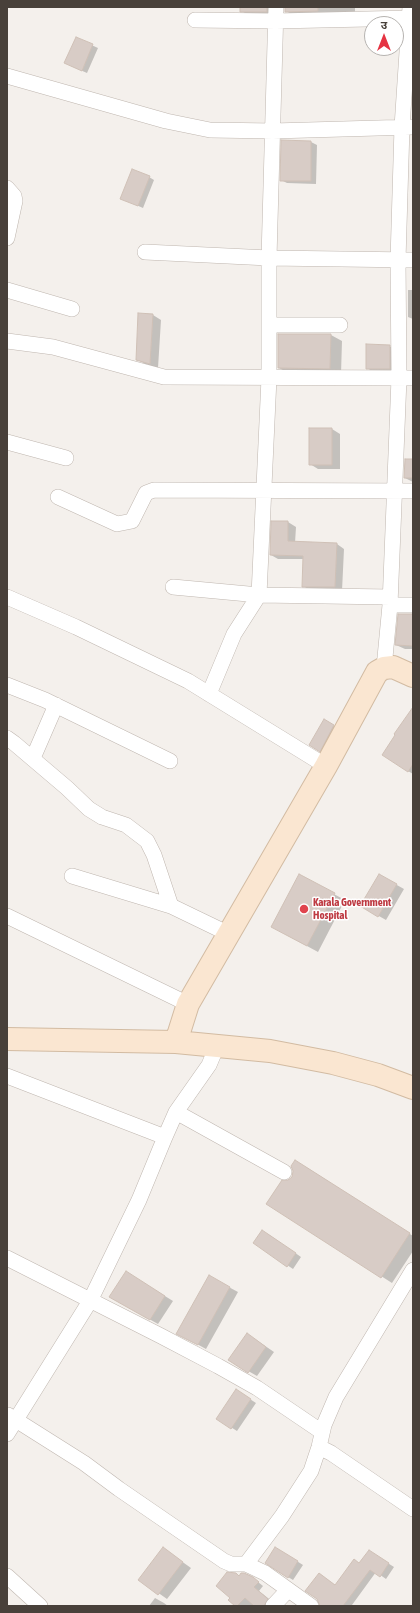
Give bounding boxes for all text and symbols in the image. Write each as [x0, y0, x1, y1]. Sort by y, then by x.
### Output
north arrow [364, 16, 404, 56]
text: उ [381, 19, 387, 31]
place label: Karala Government Hospital [313, 896, 391, 922]
marker: Karala Government Hospital [298, 903, 310, 915]

